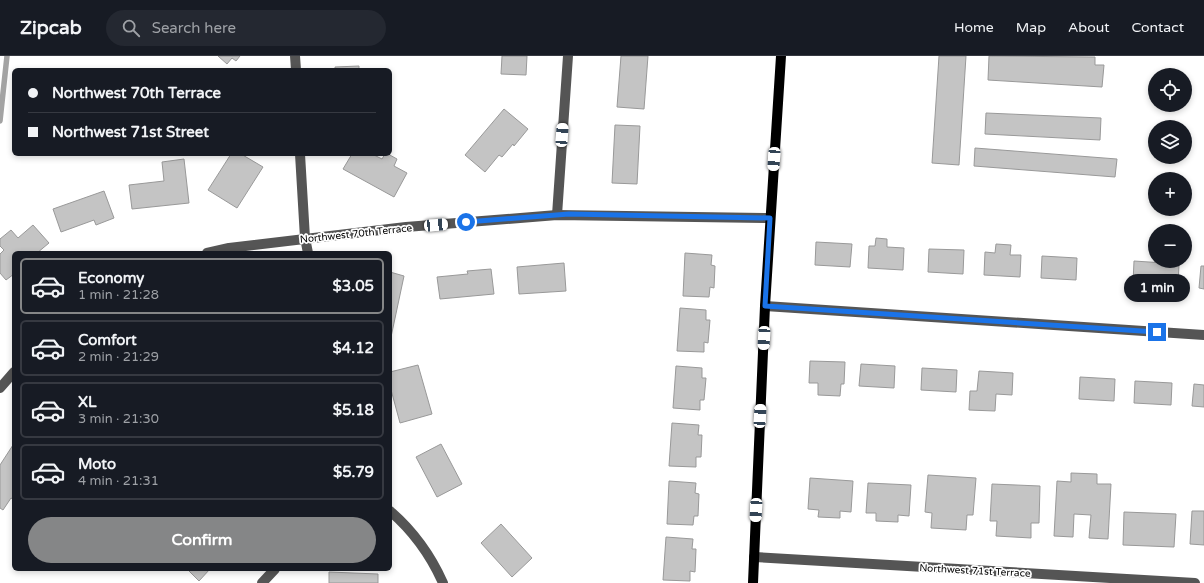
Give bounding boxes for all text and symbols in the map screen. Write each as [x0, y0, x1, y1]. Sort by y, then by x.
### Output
search box [106, 10, 386, 46]
text: Zipcab [20, 17, 82, 39]
icon: search [120, 17, 142, 39]
text: Search here [152, 19, 236, 37]
text: Home [954, 19, 994, 36]
text: Map [1016, 19, 1046, 36]
text: About [1068, 19, 1110, 36]
text: Contact [1132, 19, 1184, 36]
map controls [1148, 68, 1192, 268]
button: locate [1148, 68, 1192, 112]
text: Northwest 70th Terrace [52, 84, 221, 102]
button: layers [1148, 120, 1192, 164]
text: Northwest 71st Street [52, 123, 209, 141]
car [555, 123, 569, 147]
car [767, 147, 781, 171]
button: + [1148, 172, 1192, 216]
route start [457, 213, 475, 231]
car [424, 218, 448, 232]
street label: Northwest 70th Terrace [299, 222, 413, 246]
button: − [1148, 224, 1192, 268]
icon: car [30, 268, 66, 304]
text: Economy [78, 269, 144, 287]
callout: 1 min [1124, 274, 1190, 302]
text: $3.05 [333, 277, 374, 295]
text: 1 min [1140, 280, 1174, 296]
text: 1 min · 21:28 [78, 287, 159, 303]
route end [1148, 323, 1166, 341]
car [757, 326, 771, 350]
icon: car [30, 330, 66, 366]
text: Comfort [78, 331, 137, 349]
text: $4.12 [333, 339, 374, 357]
text: 2 min · 21:29 [78, 349, 159, 365]
icon: car [30, 392, 66, 428]
text: XL [78, 393, 97, 411]
text: $5.18 [333, 401, 374, 419]
car [753, 404, 767, 428]
text: 3 min · 21:30 [78, 411, 159, 427]
icon: car [30, 454, 66, 490]
text: Moto [78, 455, 116, 473]
text: $5.79 [333, 463, 374, 481]
text: 4 min · 21:31 [78, 473, 159, 489]
car [749, 498, 763, 522]
button: Confirm [28, 517, 376, 563]
street label: Northwest 71st Terrace [919, 562, 1031, 580]

